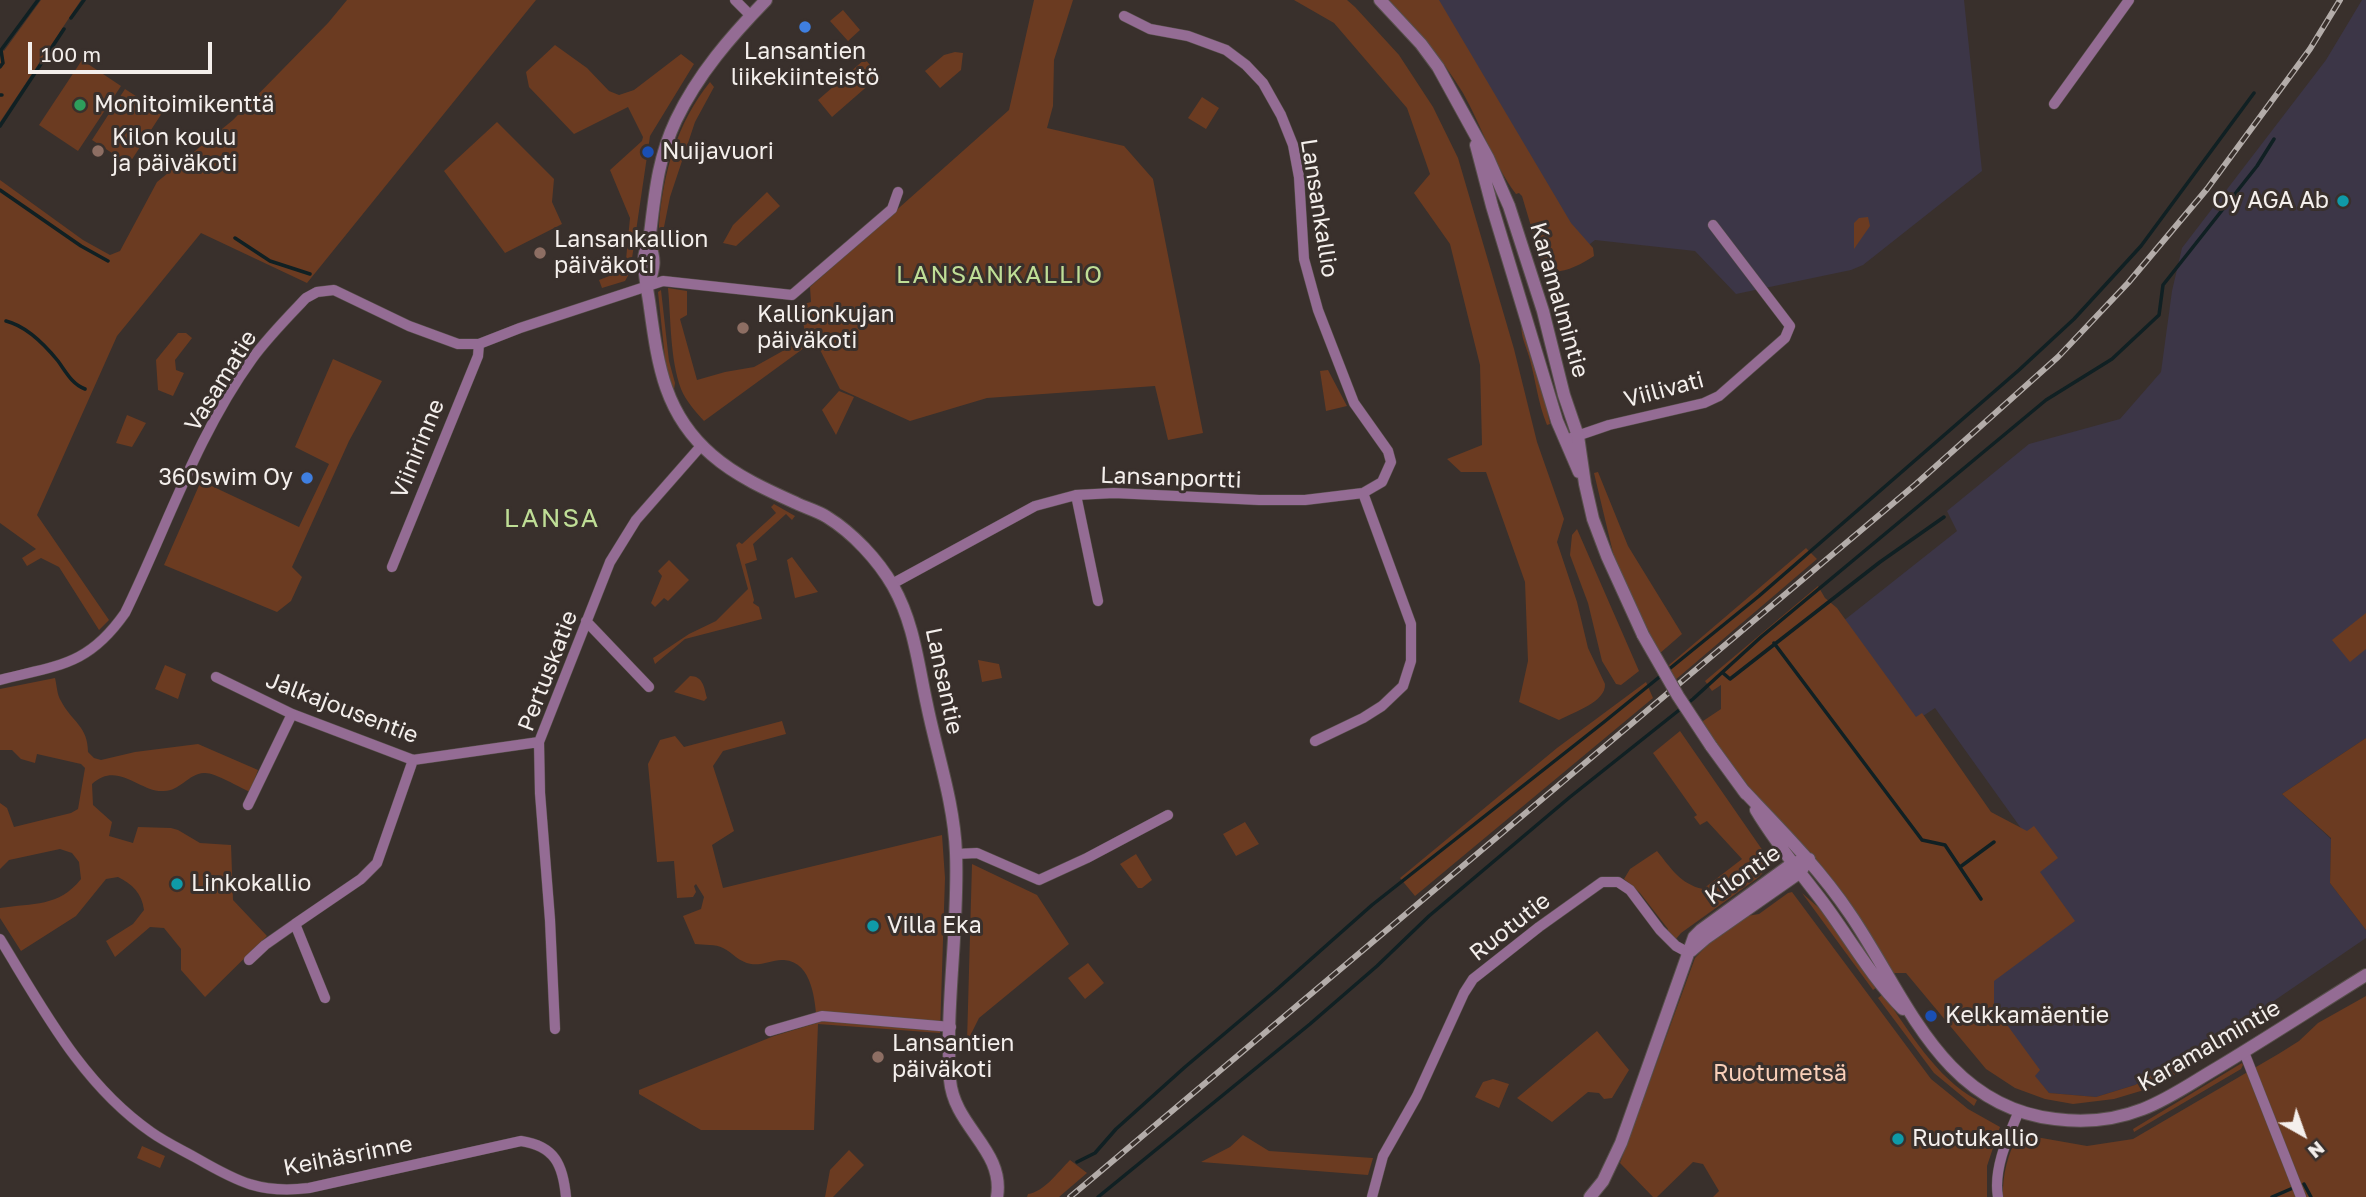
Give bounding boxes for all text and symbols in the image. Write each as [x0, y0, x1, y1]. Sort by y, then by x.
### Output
marker: Lansantien liikekiinteistö [797, 19, 813, 35]
scale bar [32, 28, 215, 72]
place label: Lansantien liikekiinteistö [731, 38, 879, 92]
text: 100 m [41, 41, 101, 67]
place label: Monitoimikenttä [94, 91, 275, 119]
marker: Monitoimikenttä [72, 97, 88, 113]
place label: Kilon koulu ja päiväkoti [112, 124, 237, 178]
street label: Lansankallio [1294, 137, 1344, 279]
place label: Nuijavuori [662, 138, 774, 166]
marker: Kilon koulu ja päiväkoti [90, 143, 106, 159]
marker: Nuijavuori [640, 144, 656, 160]
place label: Oy AGA Ab [2212, 187, 2329, 215]
marker: Oy AGA Ab [2335, 193, 2351, 209]
street label: Karamalmintie [1524, 219, 1594, 381]
place label: Lansankallion päiväkoti [554, 226, 708, 280]
marker: Lansankallion päiväkoti [532, 245, 548, 261]
district label: LANSANKALLIO [898, 261, 1102, 289]
place label: Kallionkujan päiväkoti [757, 301, 895, 355]
marker: Kallionkujan päiväkoti [735, 320, 751, 336]
street label: Vasamatie [179, 325, 263, 437]
street label: Viilivati [1621, 366, 1707, 414]
street label: Viinirinne [386, 395, 450, 503]
street label: Lansanportti [1100, 462, 1242, 494]
place label: 360swim Oy [158, 464, 293, 492]
marker: 360swim Oy [299, 470, 315, 486]
district label: LANSA [504, 503, 600, 535]
street label: Pertuskatie [512, 607, 584, 735]
street label: Lansantie [919, 625, 969, 737]
street label: Jalkajousentie [262, 666, 422, 750]
street label: Kilontie [1700, 839, 1786, 911]
place label: Linkokallio [191, 870, 311, 898]
marker: Linkokallio [169, 876, 185, 892]
street label: Ruotutie [1464, 887, 1556, 967]
place label: Villa Eka [887, 912, 982, 940]
marker: Villa Eka [865, 918, 881, 934]
street label: Karamalmintie [2133, 994, 2285, 1098]
place label: Kelkkamäentie [1945, 1002, 2109, 1030]
marker: Kelkkamäentie [1923, 1008, 1939, 1024]
place label: Lansantien päiväkoti [892, 1030, 1014, 1084]
marker: Lansantien päiväkoti [870, 1049, 886, 1065]
park label: Ruotumetsä [1713, 1060, 1847, 1088]
north arrow [2268, 1099, 2338, 1169]
place label: Ruotukallio [1912, 1125, 2038, 1153]
street label: Keihäsrinne [281, 1130, 415, 1182]
marker: Ruotukallio [1890, 1131, 1906, 1147]
text: N [2304, 1137, 2330, 1164]

